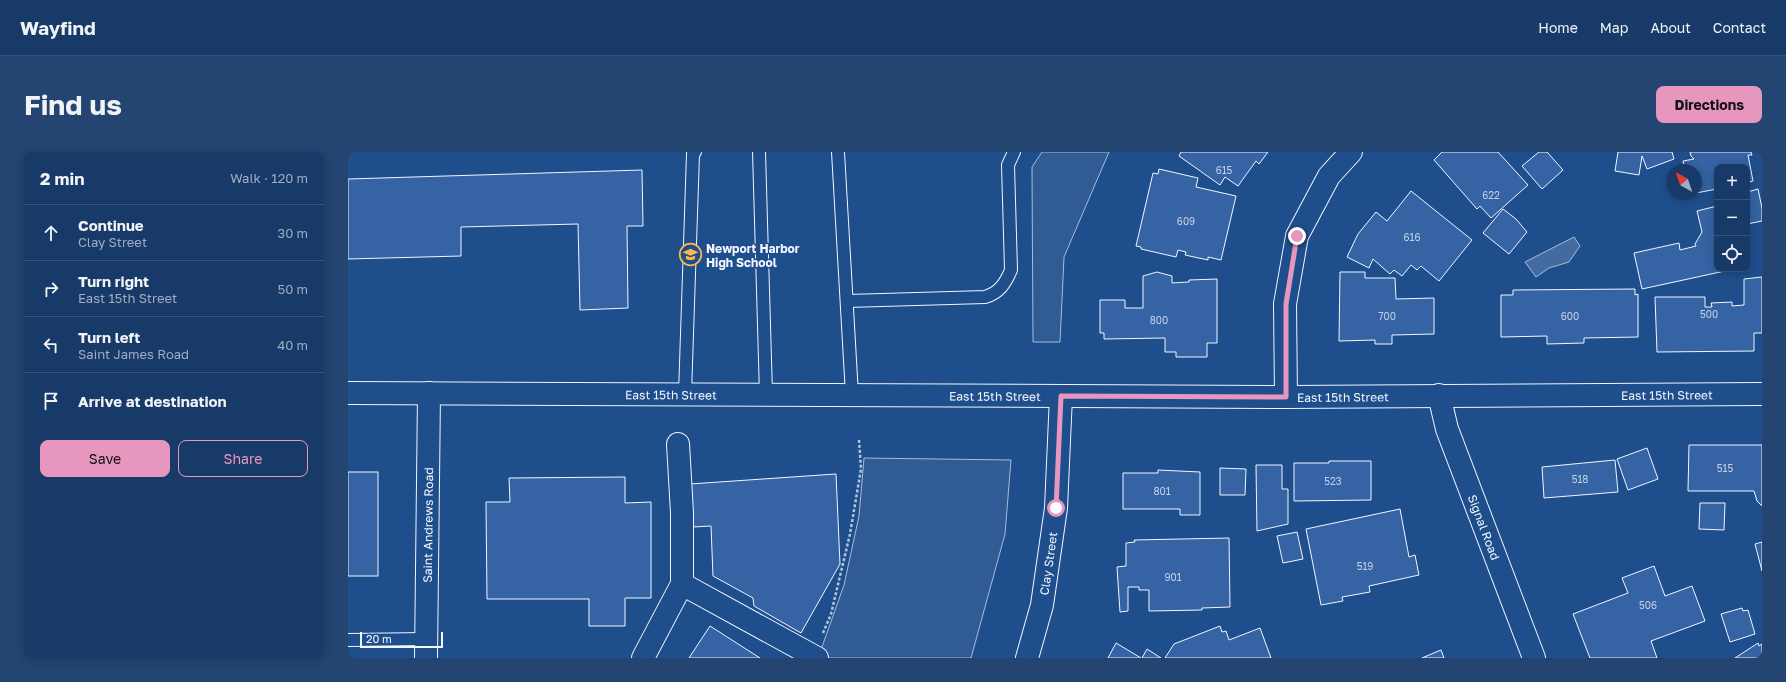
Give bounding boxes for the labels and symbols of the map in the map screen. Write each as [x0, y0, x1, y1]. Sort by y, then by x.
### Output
house number: 615 [1216, 164, 1233, 176]
north arrow [1666, 164, 1702, 200]
house number: 622 [1482, 189, 1500, 201]
house number: 609 [1177, 215, 1195, 227]
route end [1288, 227, 1306, 245]
house number: 616 [1404, 231, 1420, 243]
place label: Newport Harbor High School [706, 241, 800, 270]
school or university icon: Newport Harbor High School [677, 242, 703, 268]
house number: 500 [1700, 308, 1718, 320]
house number: 700 [1378, 310, 1396, 322]
house number: 600 [1561, 310, 1579, 322]
house number: 800 [1150, 314, 1168, 326]
street label: East 15th Street [625, 387, 717, 402]
street label: East 15th Street [1621, 387, 1713, 402]
street label: East 15th Street [949, 388, 1041, 403]
street label: East 15th Street [1297, 389, 1389, 404]
house number: 515 [1717, 462, 1733, 474]
street label: Saint Andrews Road [419, 467, 436, 583]
house number: 518 [1572, 473, 1588, 485]
house number: 523 [1324, 475, 1342, 487]
house number: 801 [1153, 485, 1171, 497]
street label: Signal Road [1465, 492, 1504, 562]
route start [1047, 499, 1065, 517]
street label: Clay Street [1036, 531, 1060, 596]
house number: 519 [1357, 560, 1373, 572]
house number: 901 [1164, 571, 1182, 583]
house number: 506 [1639, 599, 1657, 611]
scale bar [360, 630, 443, 649]

